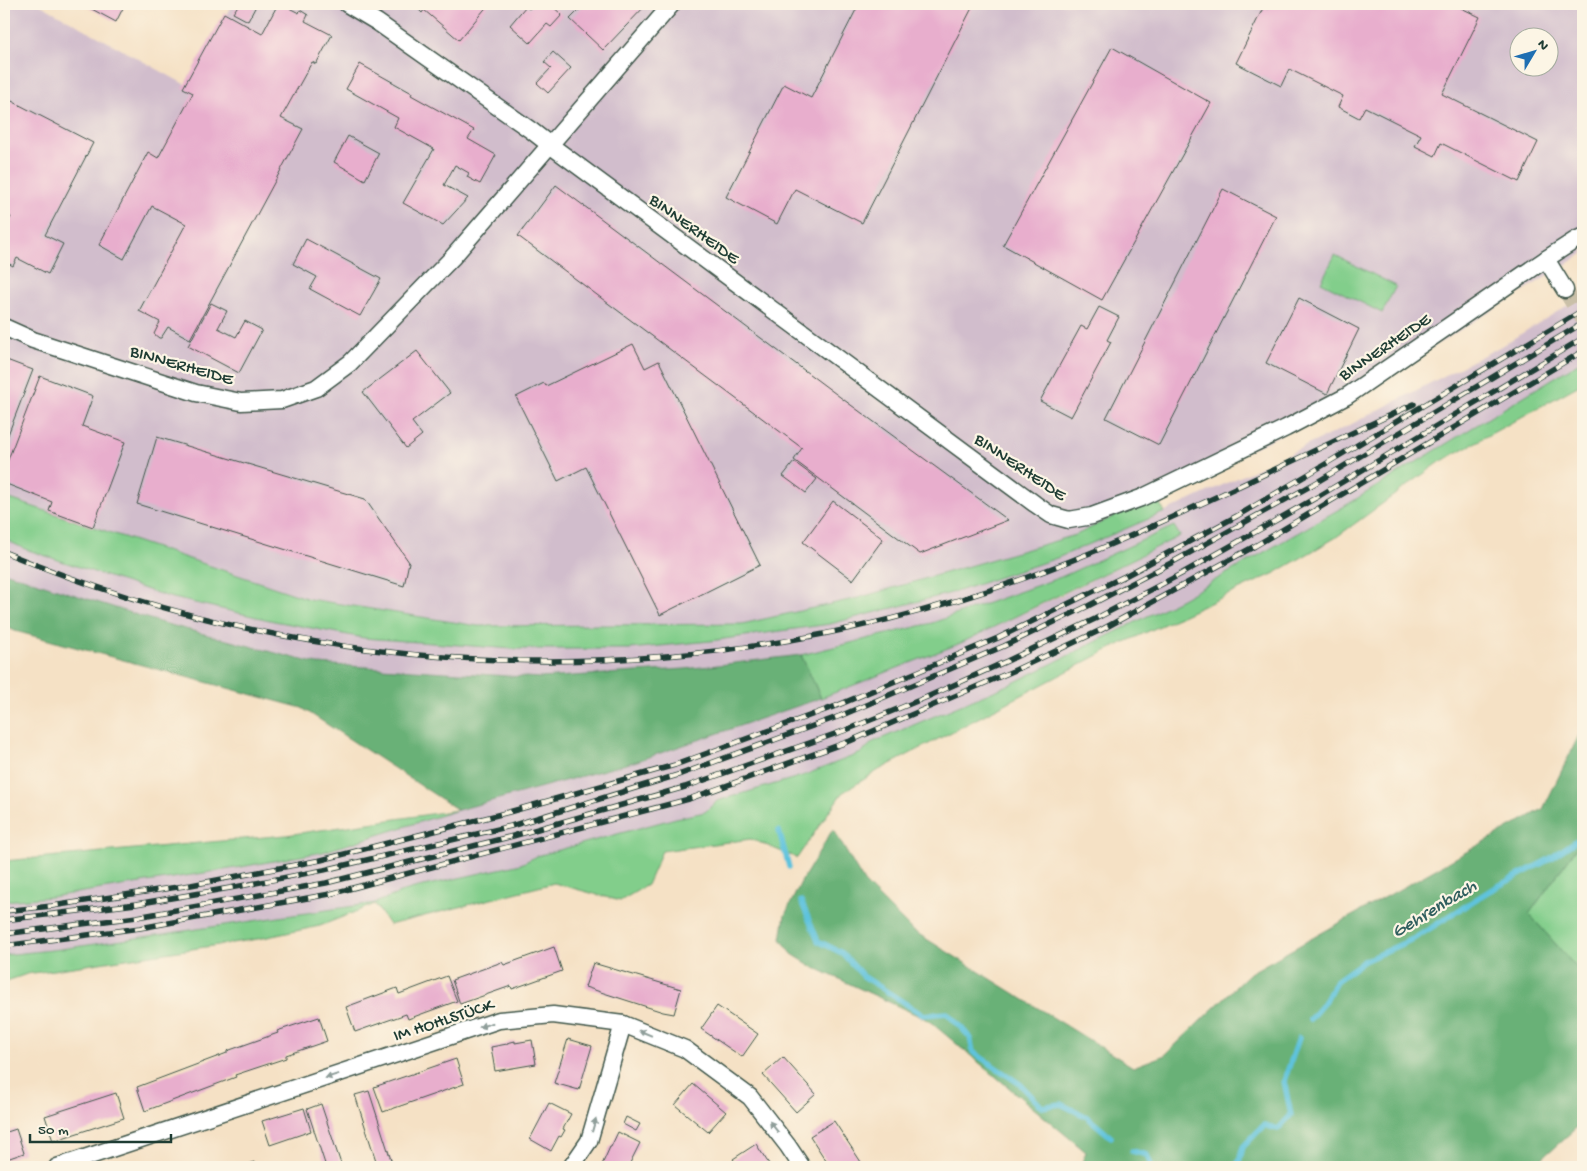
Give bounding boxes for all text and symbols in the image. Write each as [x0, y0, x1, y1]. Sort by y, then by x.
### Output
north arrow [1510, 28, 1560, 78]
text: N [1533, 37, 1552, 54]
street label: BINNERHEIDE [643, 190, 743, 270]
street label: BINNERHEIDE [1335, 309, 1436, 387]
street label: BINNERHEIDE [126, 341, 236, 391]
street label: BINNERHEIDE [969, 429, 1070, 507]
water label: Gehrenbach [1388, 875, 1482, 944]
street label: IM HOHLSTÜCK [391, 995, 499, 1047]
one-way arrow [478, 1022, 493, 1029]
one-way arrow [637, 1029, 652, 1037]
one-way arrow [324, 1073, 339, 1080]
scale bar [30, 1111, 171, 1143]
one-way arrow [590, 1117, 598, 1132]
one-way arrow [768, 1121, 779, 1134]
text: 50 m [38, 1122, 69, 1140]

